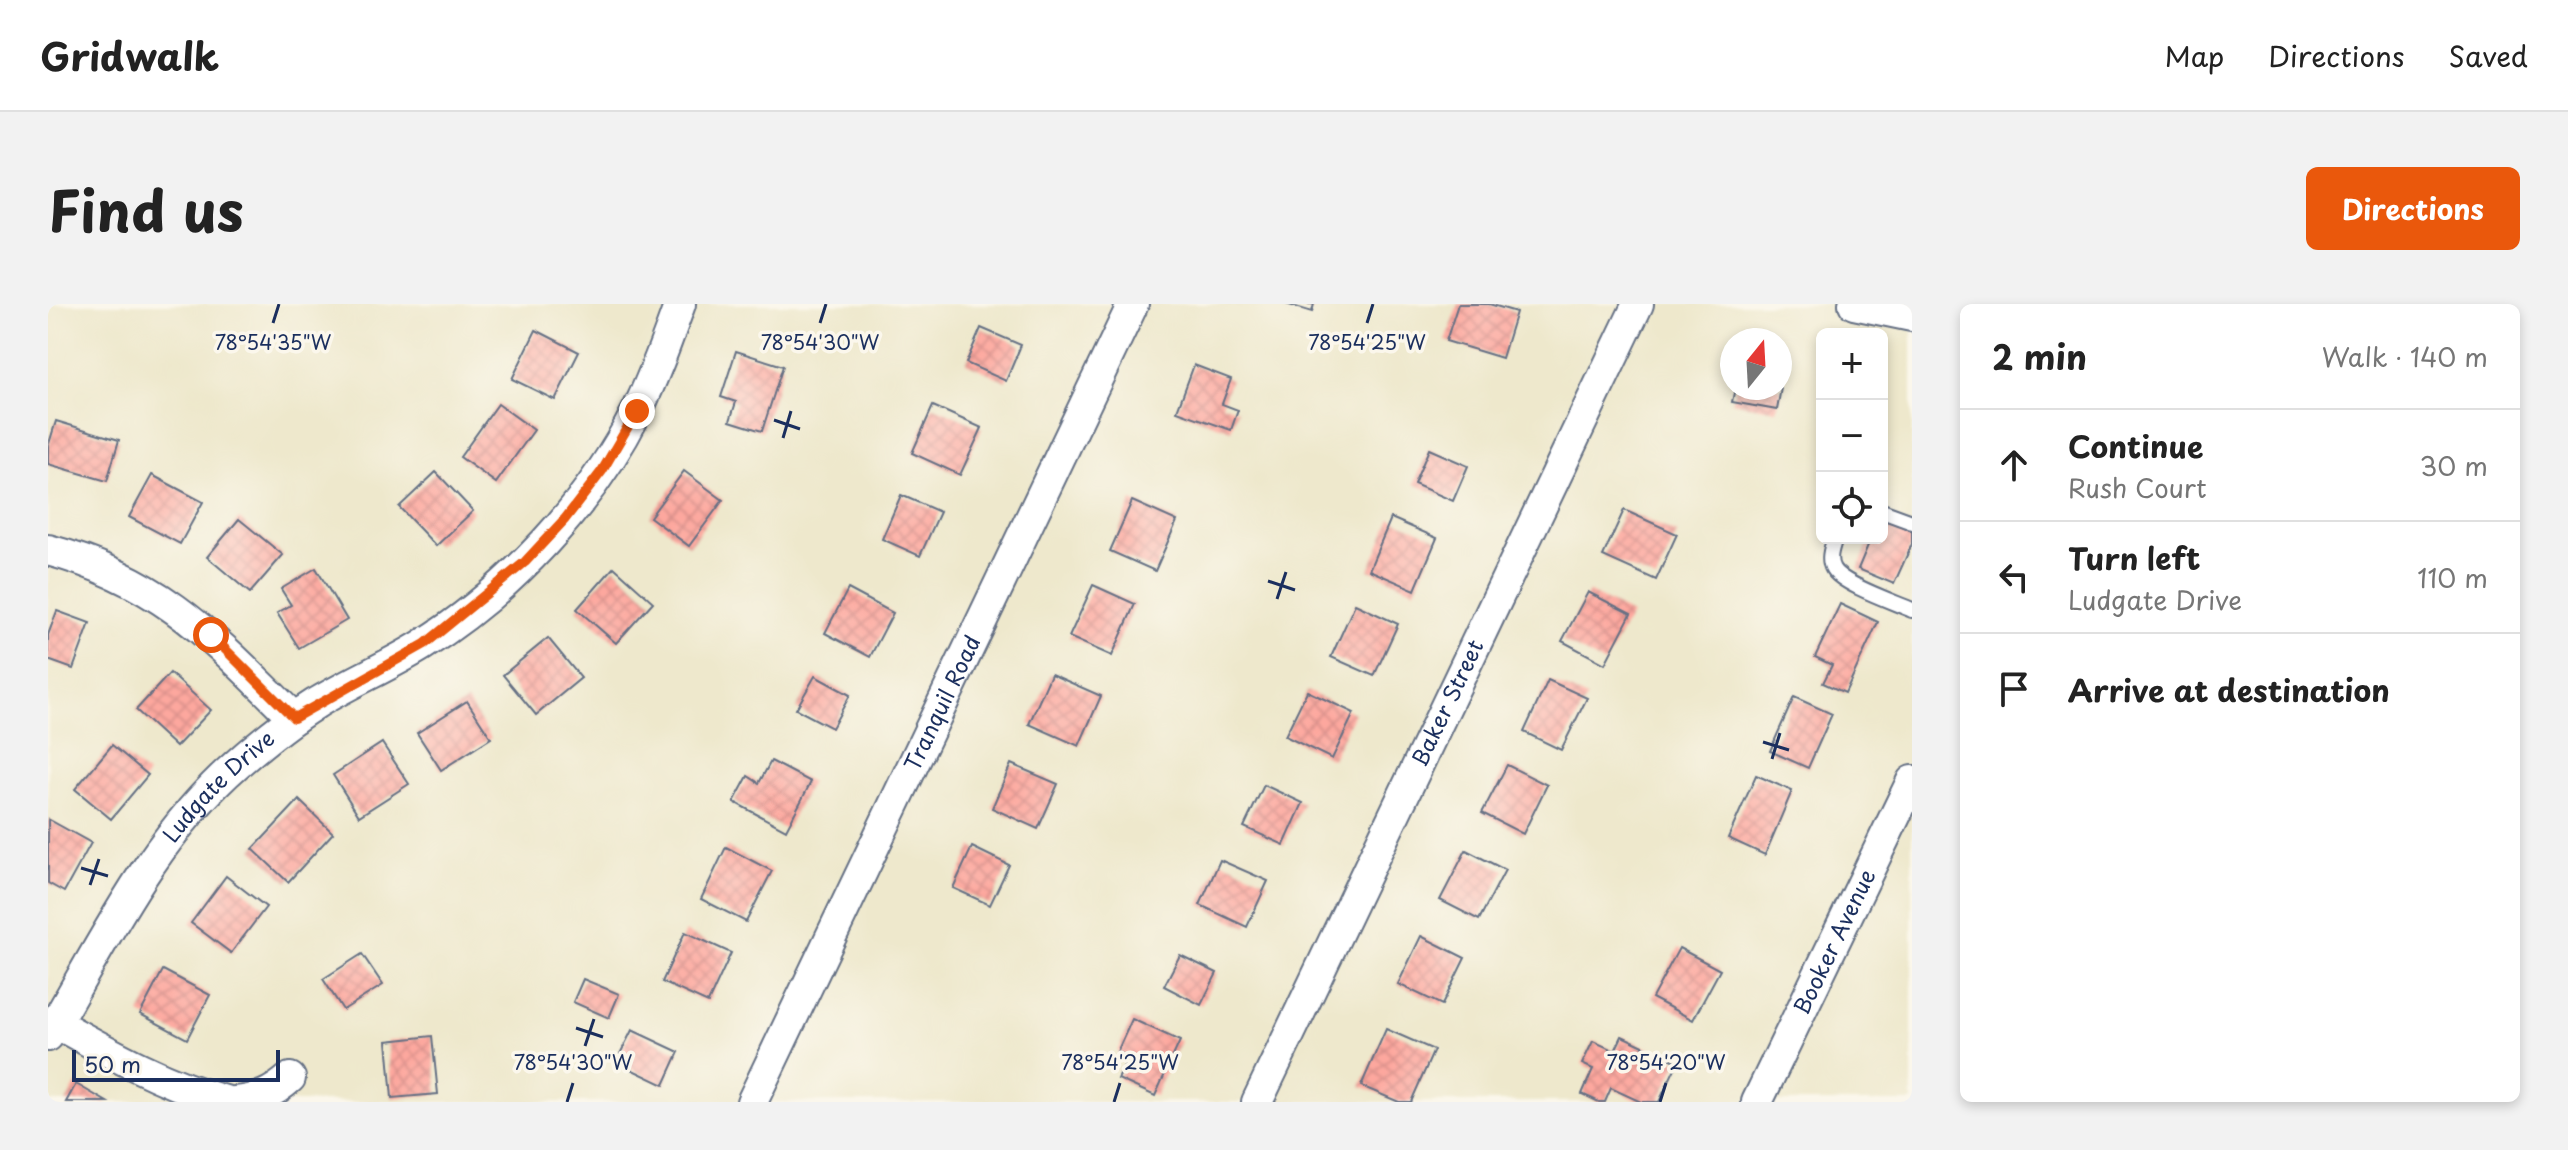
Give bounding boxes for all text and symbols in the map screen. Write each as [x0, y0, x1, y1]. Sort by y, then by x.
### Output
text: Gridwalk [40, 27, 219, 84]
text: Map [2165, 34, 2224, 77]
text: Directions [2268, 34, 2405, 77]
text: Saved [2449, 34, 2528, 77]
text: Find us [48, 166, 244, 251]
button: Directions [2306, 167, 2520, 250]
text: 78°54'35"W [215, 327, 332, 357]
text: 78°54'30"W [761, 327, 880, 357]
text: 78°54'25"W [1308, 327, 1426, 357]
north arrow [1720, 328, 1792, 400]
map controls [1816, 328, 1888, 544]
button: + [1816, 328, 1888, 400]
text: 2 min [1992, 330, 2087, 382]
text: Walk · 140 m [2322, 337, 2488, 376]
route end [619, 393, 655, 429]
button: − [1816, 400, 1888, 472]
text: Continue [2068, 423, 2203, 468]
icon: ahead [1992, 443, 2036, 487]
text: 30 m [2420, 446, 2488, 485]
text: Rush Court [2068, 468, 2207, 507]
button: locate [1816, 472, 1888, 544]
text: Turn left [2068, 535, 2200, 580]
icon: left [1992, 555, 2036, 599]
text: 110 m [2417, 558, 2488, 597]
text: Ludgate Drive [2068, 580, 2242, 619]
route start [193, 617, 229, 653]
street label: Tranquil Road [895, 629, 988, 776]
street label: Baker Street [1402, 634, 1490, 771]
icon: arrive [1992, 667, 2036, 711]
text: Arrive at destination [2068, 667, 2390, 712]
street label: Ludgate Drive [154, 721, 281, 849]
street label: Booker Avenue [1784, 863, 1882, 1019]
scale bar [72, 1046, 280, 1082]
text: 50 m [84, 1047, 141, 1080]
text: 78°54'30"W [514, 1047, 633, 1077]
text: 78°54'25"W [1061, 1047, 1179, 1077]
text: 78°54'20"W [1606, 1047, 1726, 1077]

